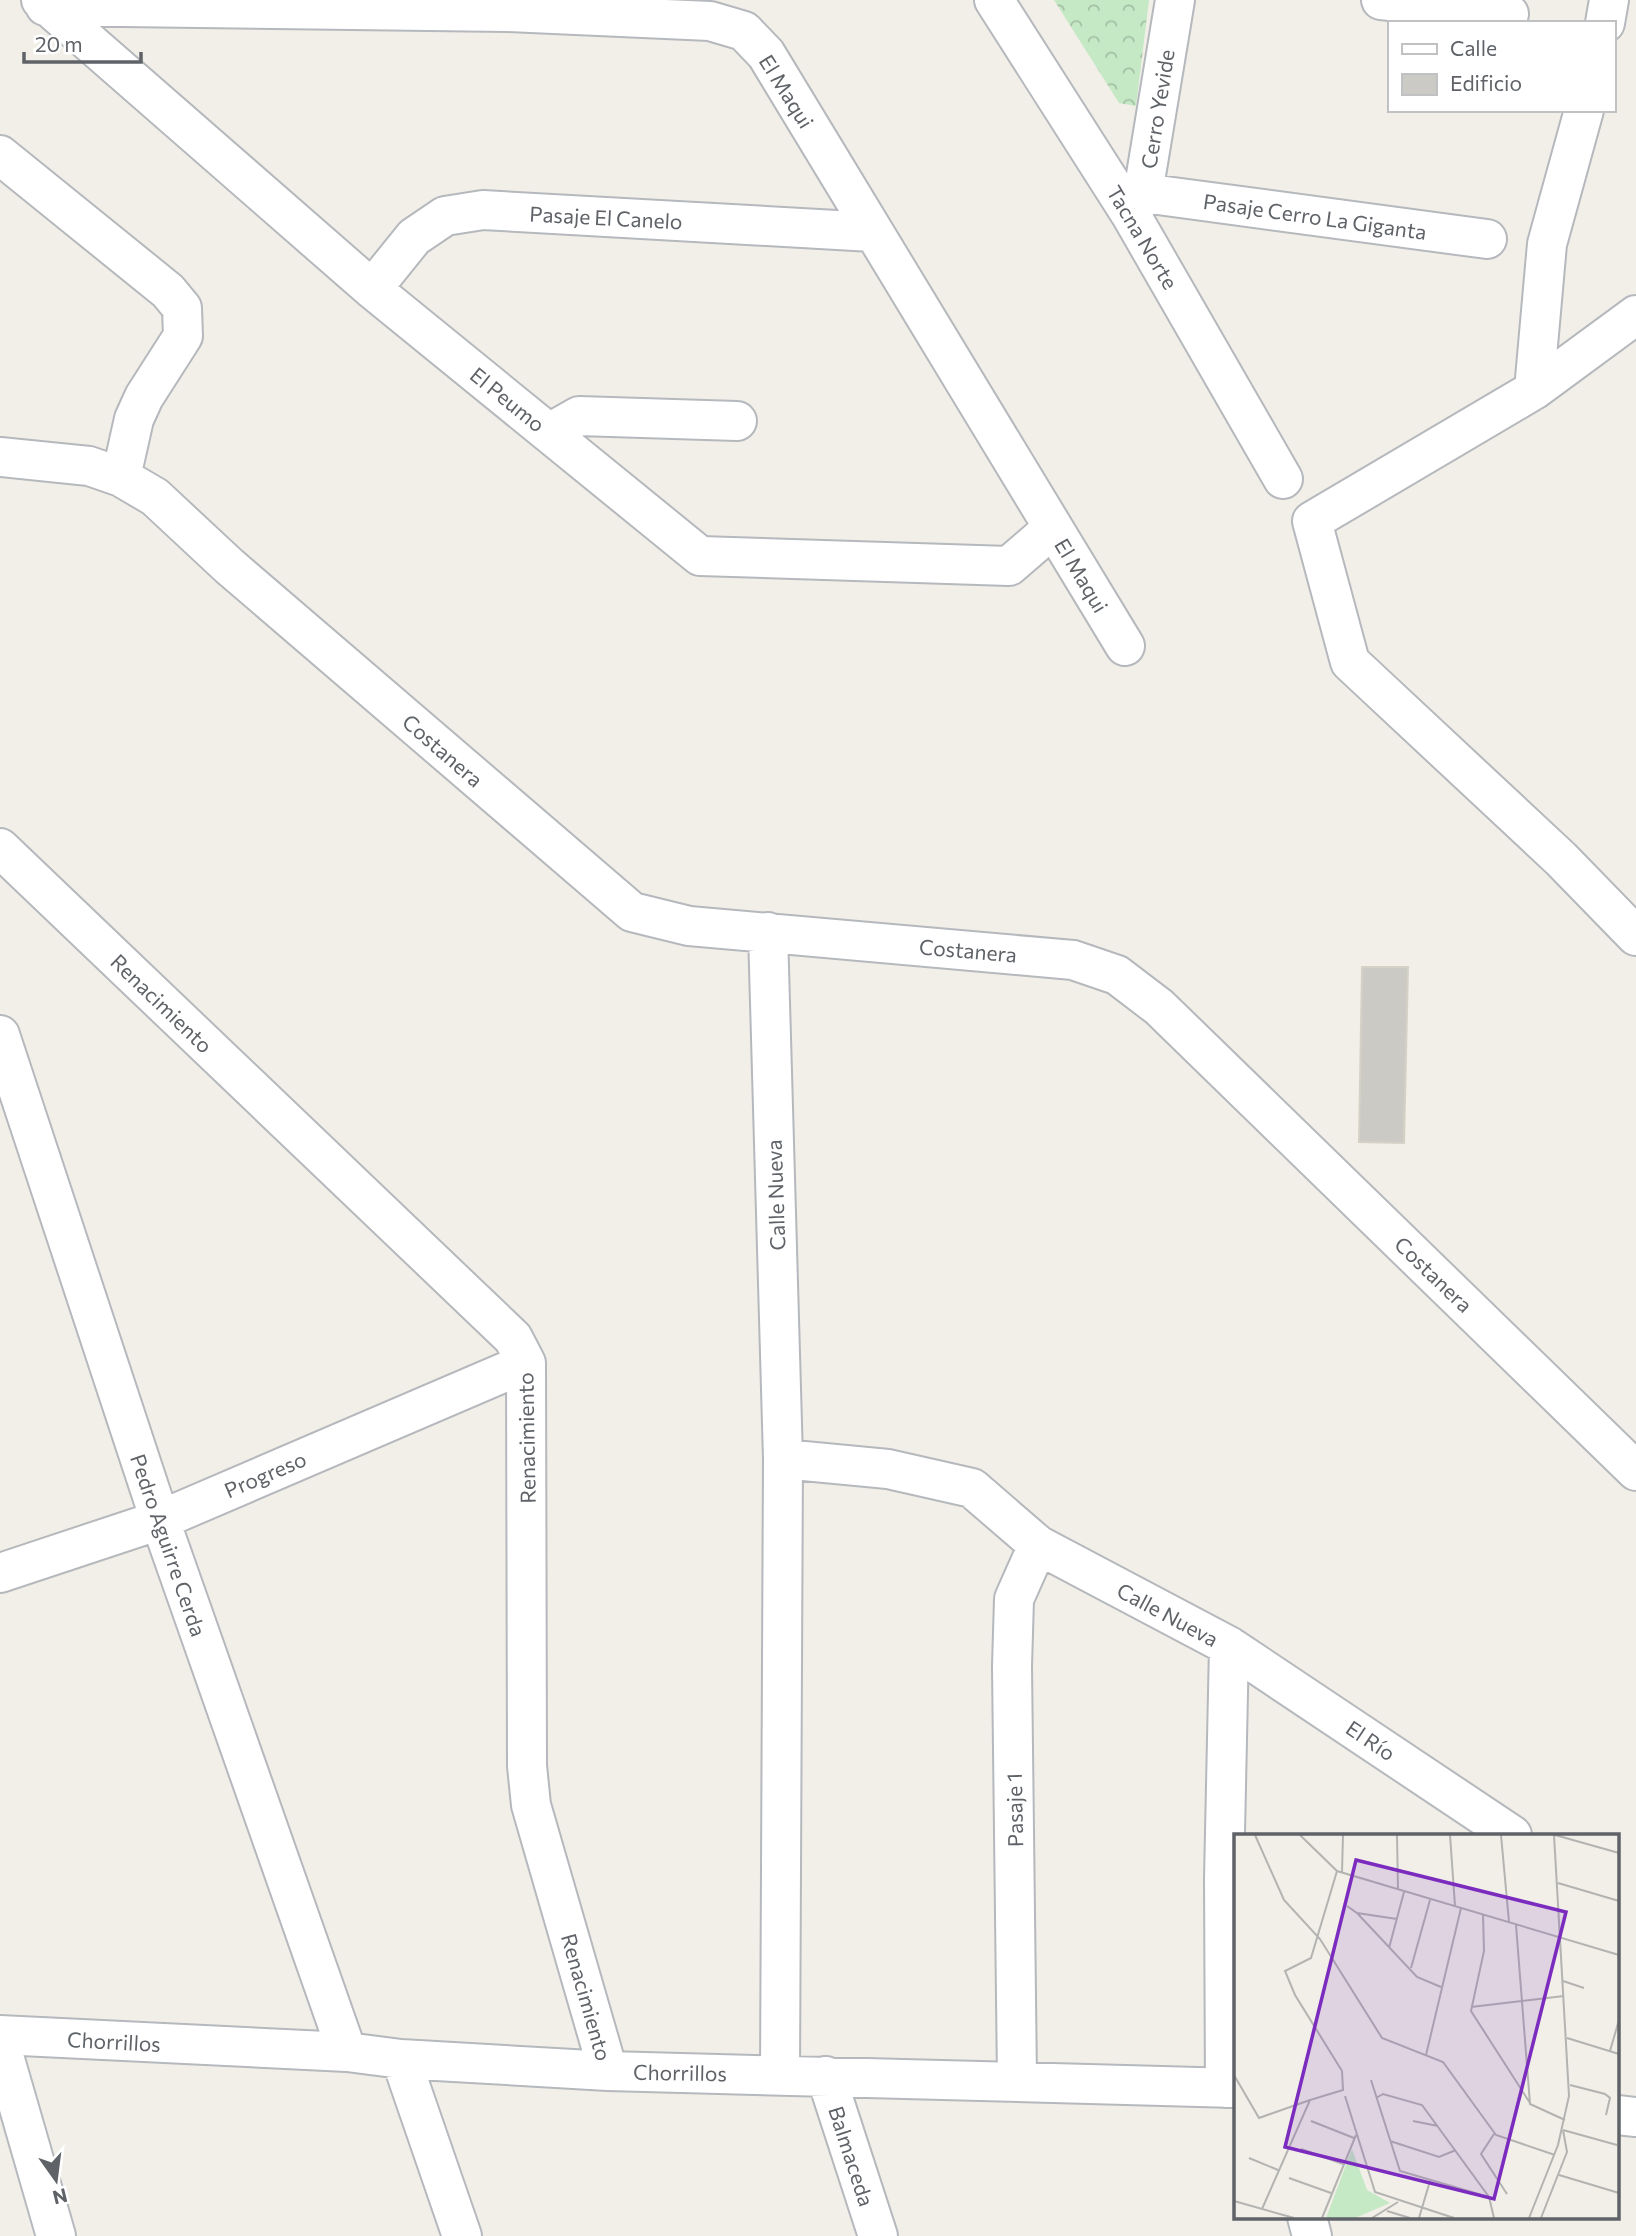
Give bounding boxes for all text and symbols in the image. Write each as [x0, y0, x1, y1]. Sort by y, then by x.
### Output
scale bar [24, 21, 142, 65]
legend [1388, 21, 1615, 112]
text: 20 m [35, 31, 83, 56]
text: Calle [1450, 35, 1497, 60]
street label: Cerro Yevide [1135, 48, 1179, 170]
street label: El Maqui [755, 50, 819, 132]
text: Edificio [1450, 70, 1522, 95]
street label: Tacna Norte [1102, 181, 1184, 293]
street label: Pasaje Cerro La Giganta [1202, 188, 1428, 244]
street label: Pasaje El Canelo [529, 201, 683, 233]
street label: El Peumo [466, 361, 550, 437]
street label: El Maqui [1050, 533, 1114, 617]
street label: Costanera [398, 708, 488, 792]
street label: Costanera [918, 933, 1018, 967]
street label: Renacimiento [106, 948, 218, 1058]
street label: Calle Nueva [761, 1139, 789, 1251]
street label: Costanera [1390, 1231, 1478, 1317]
street label: Renacimiento [512, 1372, 540, 1504]
street label: Progreso [220, 1446, 310, 1502]
street label: Pedro Aguirre Cerda [126, 1451, 212, 1639]
street label: Calle Nueva [1113, 1577, 1223, 1651]
street label: El Río [1342, 1715, 1400, 1765]
street label: Pasaje 1 [1001, 1773, 1027, 1847]
inset map [1234, 1834, 1618, 2218]
street label: Renacimiento [557, 1931, 617, 2063]
street label: Chorrillos [67, 2026, 161, 2056]
street label: Chorrillos [633, 2059, 727, 2085]
street label: Balmaceda [824, 2103, 880, 2209]
north arrow [21, 2145, 91, 2215]
text: N [51, 2184, 70, 2210]

